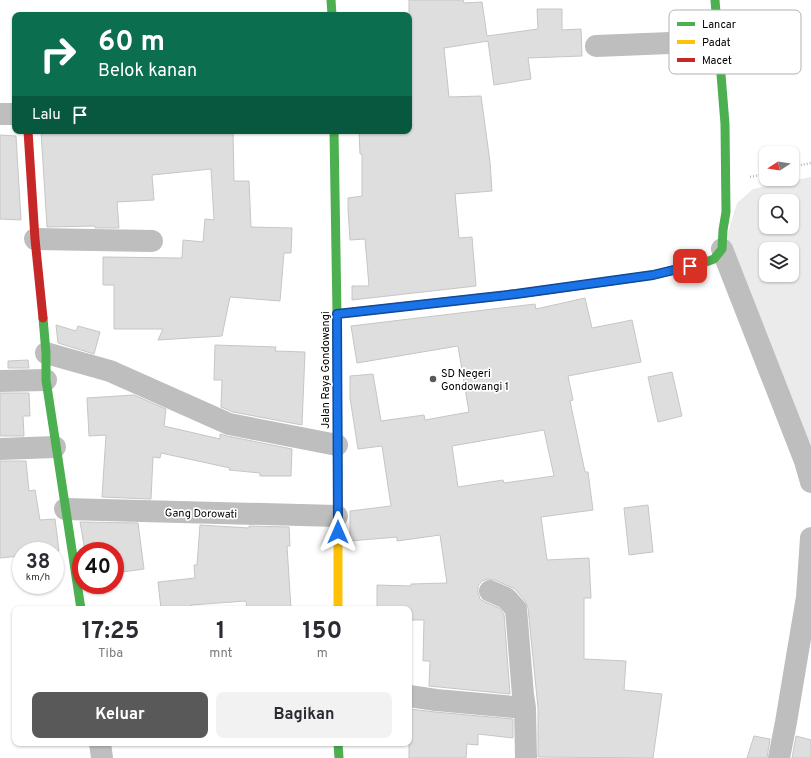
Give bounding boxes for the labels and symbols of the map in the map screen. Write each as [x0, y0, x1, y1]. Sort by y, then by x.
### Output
legend [669, 10, 801, 74]
text: Lancar [702, 18, 737, 32]
text: Padat [702, 36, 731, 50]
text: Macet [702, 54, 732, 68]
north arrow [759, 146, 799, 186]
pin [673, 249, 707, 283]
street label: Jalan Raya Gondowangi [319, 311, 333, 429]
place label: SD Negeri Gondowangi 1 [441, 367, 509, 394]
marker: SD Negeri Gondowangi 1 [428, 374, 438, 384]
street label: Gang Dorowati [165, 506, 237, 522]
position arrow [317, 511, 359, 553]
speed limit sign: 40 [72, 542, 124, 594]

